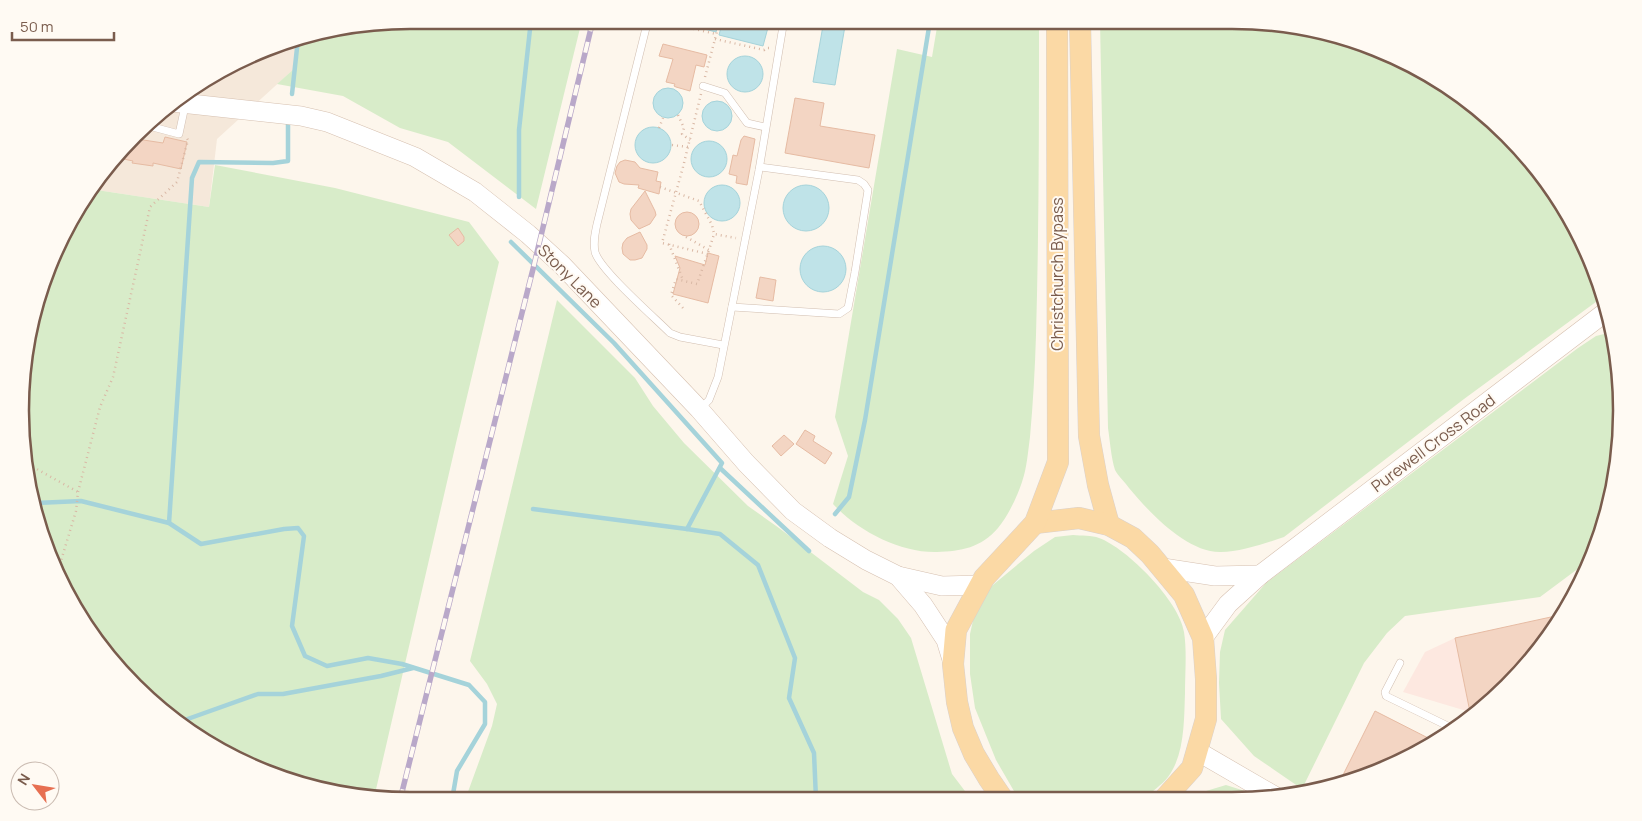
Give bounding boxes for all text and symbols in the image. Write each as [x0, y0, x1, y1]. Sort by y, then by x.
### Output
scale bar [12, 10, 115, 42]
text: 50 m [20, 16, 54, 37]
street label: Christchurch Bypass [1046, 197, 1068, 351]
street label: Stony Lane [533, 239, 607, 313]
street label: Purewell Cross Road [1366, 389, 1500, 497]
north arrow [10, 761, 60, 811]
text: N [13, 770, 34, 788]

